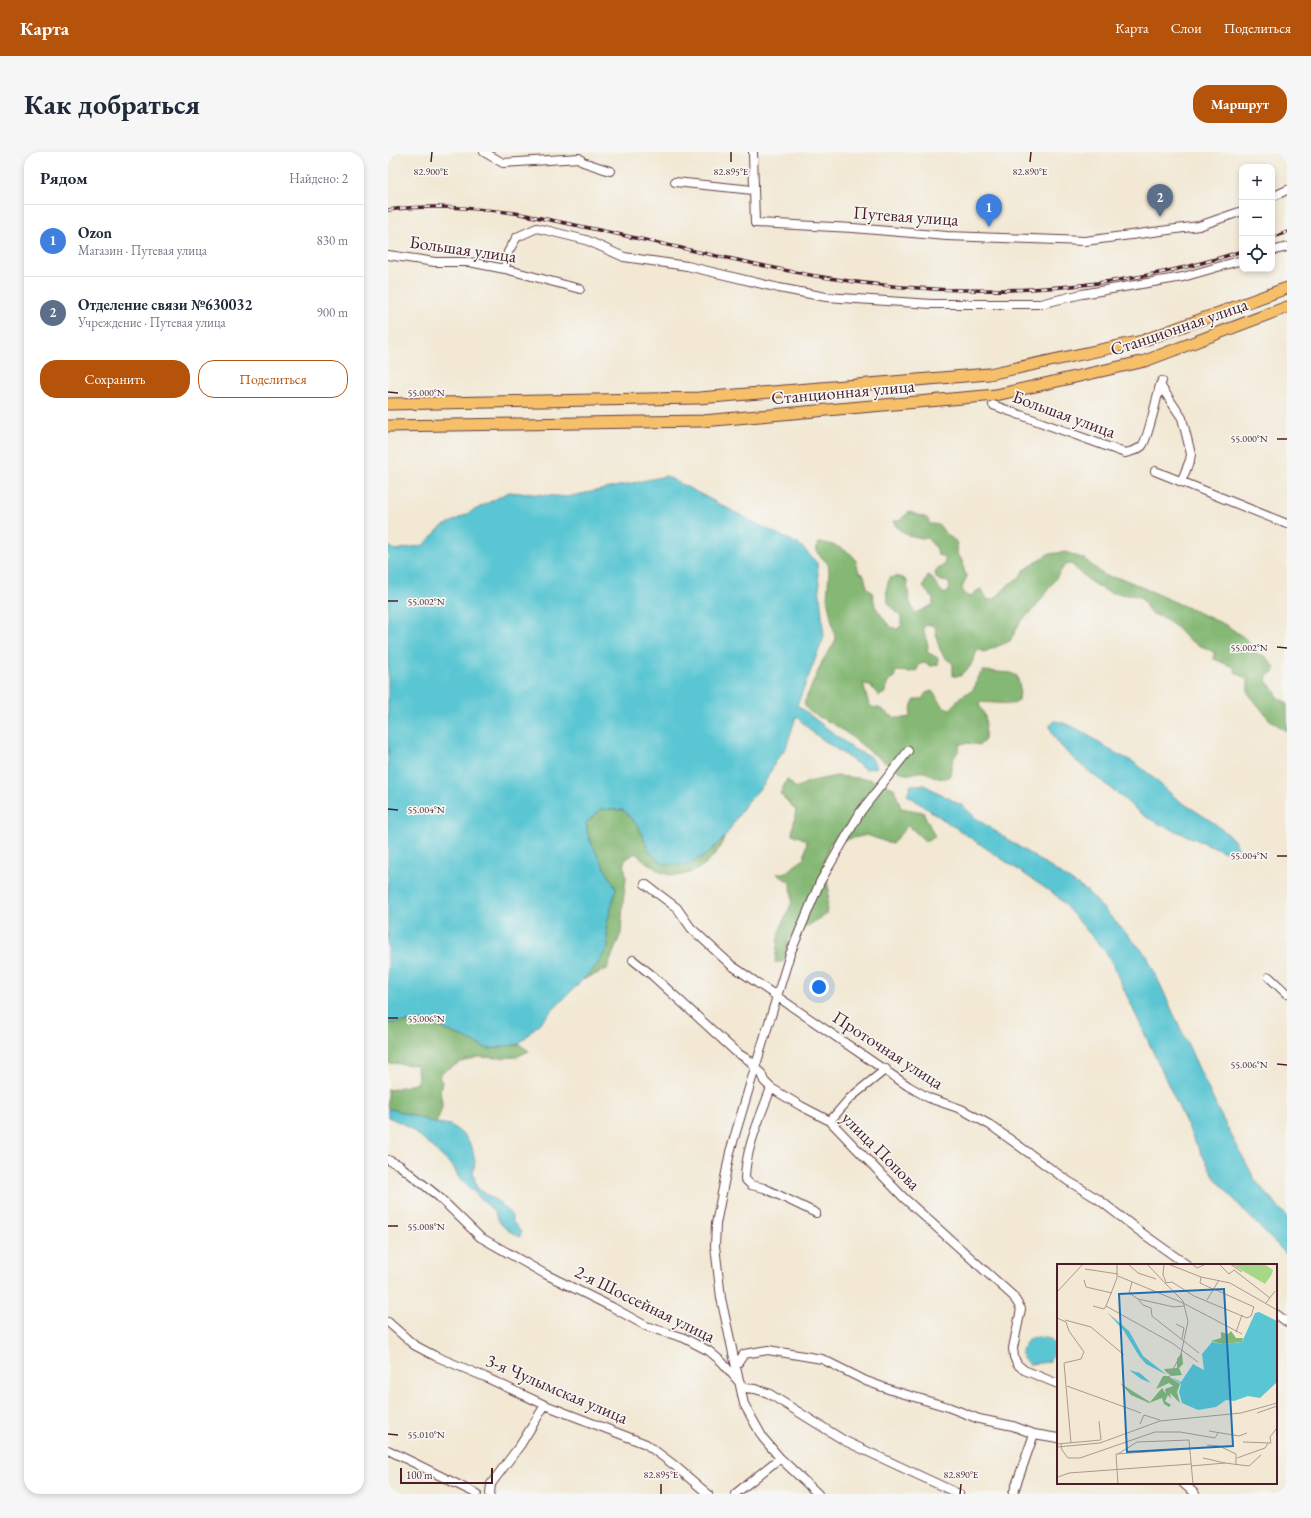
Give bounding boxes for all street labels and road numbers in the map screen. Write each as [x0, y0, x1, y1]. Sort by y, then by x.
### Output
street label: Путевая улица [853, 200, 960, 231]
street label: Большая улица [408, 230, 519, 268]
street label: Станционная улица [1107, 292, 1251, 361]
street label: Станционная улица [770, 374, 916, 409]
street label: Большая улица [1009, 384, 1120, 443]
street label: Проточная улица [828, 1005, 949, 1094]
street label: улица Попова [837, 1106, 926, 1195]
street label: 2-я Шоссейная улица [571, 1260, 720, 1348]
street label: 3-я Чулымская улица [483, 1348, 632, 1429]

